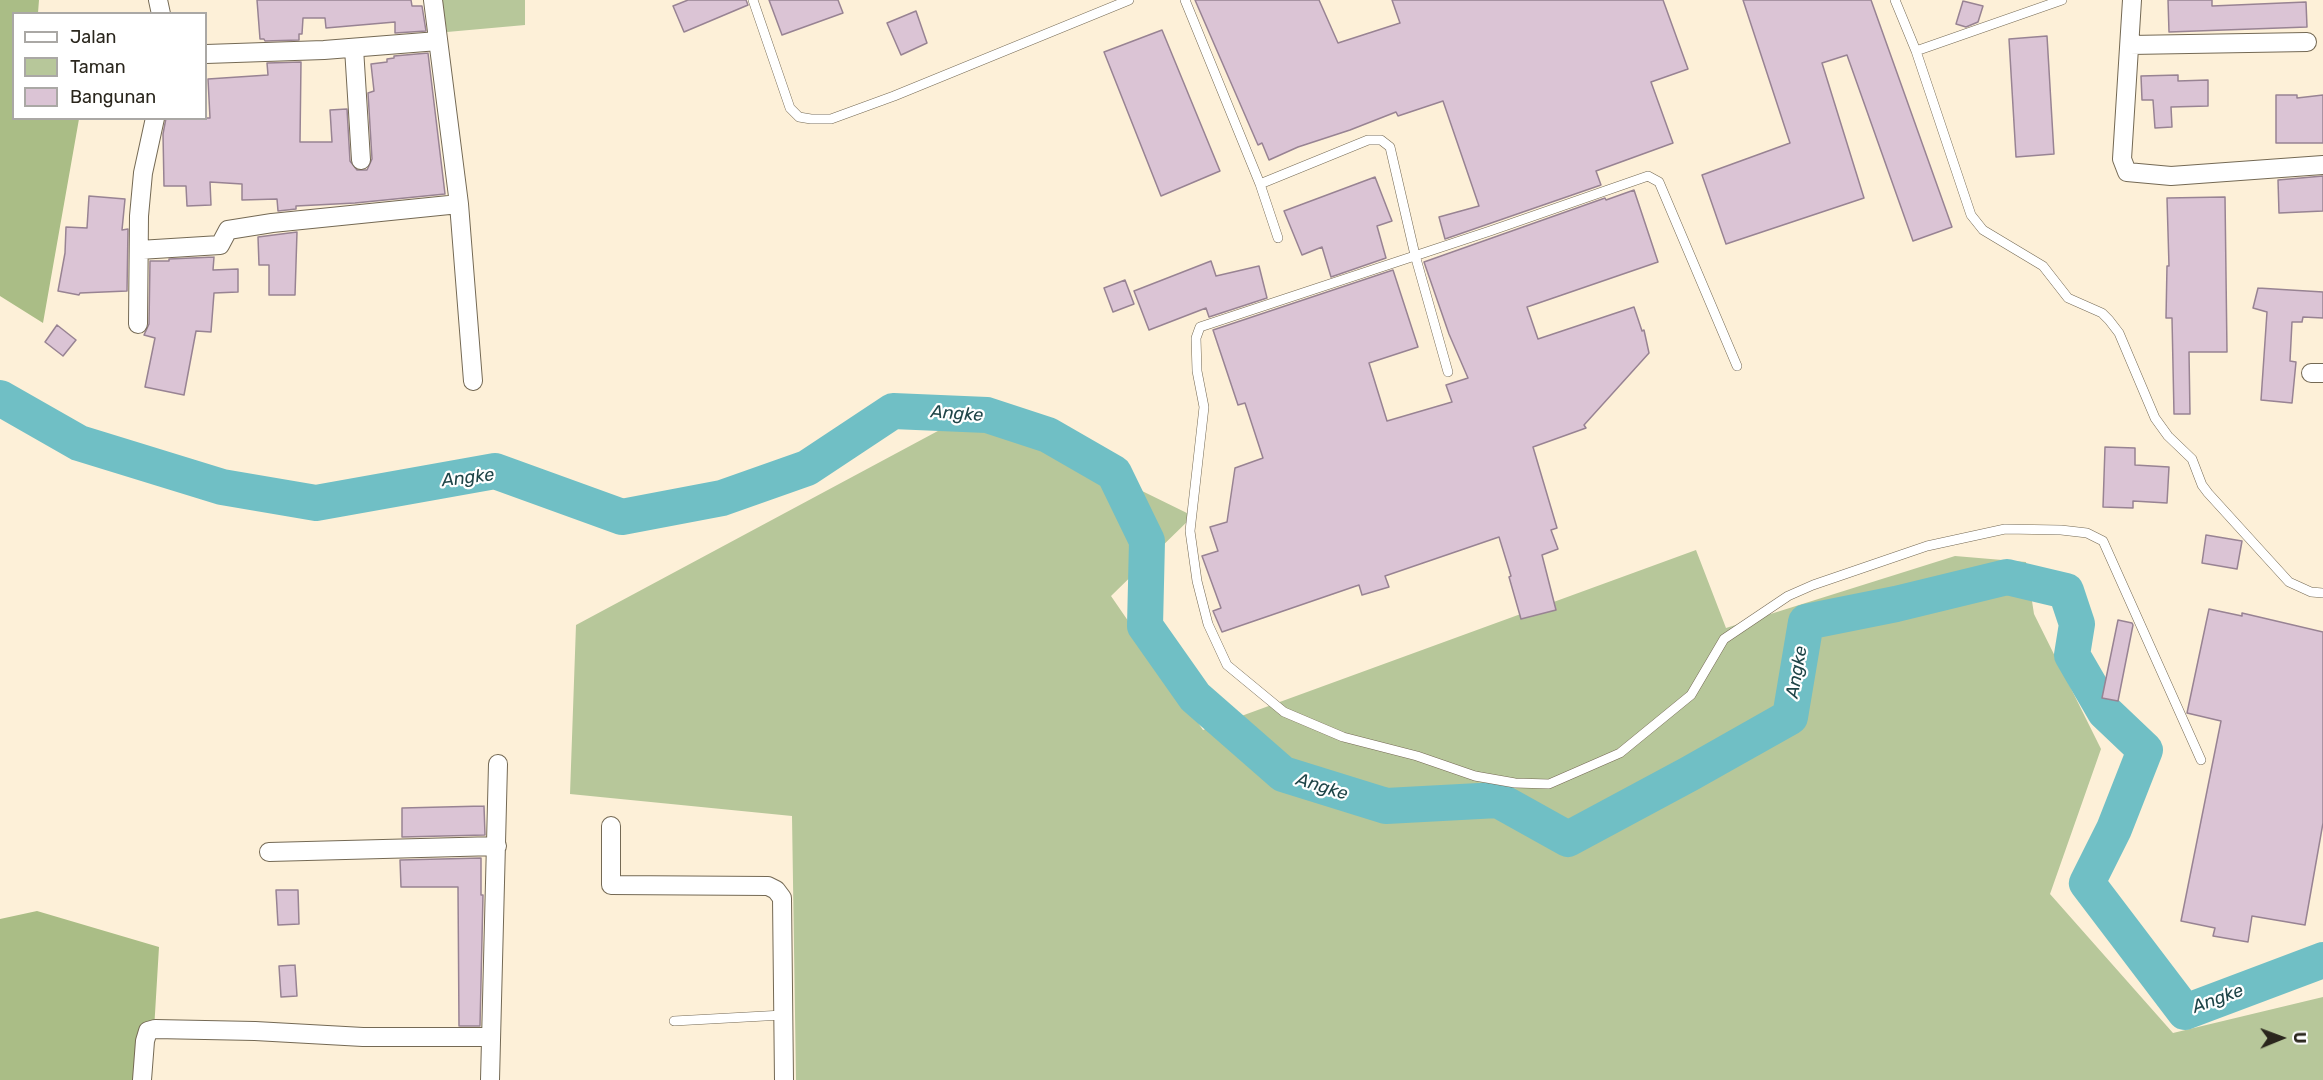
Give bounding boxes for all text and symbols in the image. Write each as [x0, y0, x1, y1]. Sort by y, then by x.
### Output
legend [12, 12, 207, 120]
text: Jalan [70, 26, 117, 48]
text: Taman [70, 56, 126, 78]
text: Bangunan [70, 86, 156, 108]
water label: Angke [930, 401, 984, 427]
water label: Angke [441, 464, 495, 492]
water label: Angke [1782, 644, 1812, 700]
water label: Angke [1294, 769, 1350, 805]
water label: Angke [2190, 980, 2246, 1018]
north arrow [2251, 1008, 2311, 1068]
text: U [2290, 1032, 2309, 1044]

